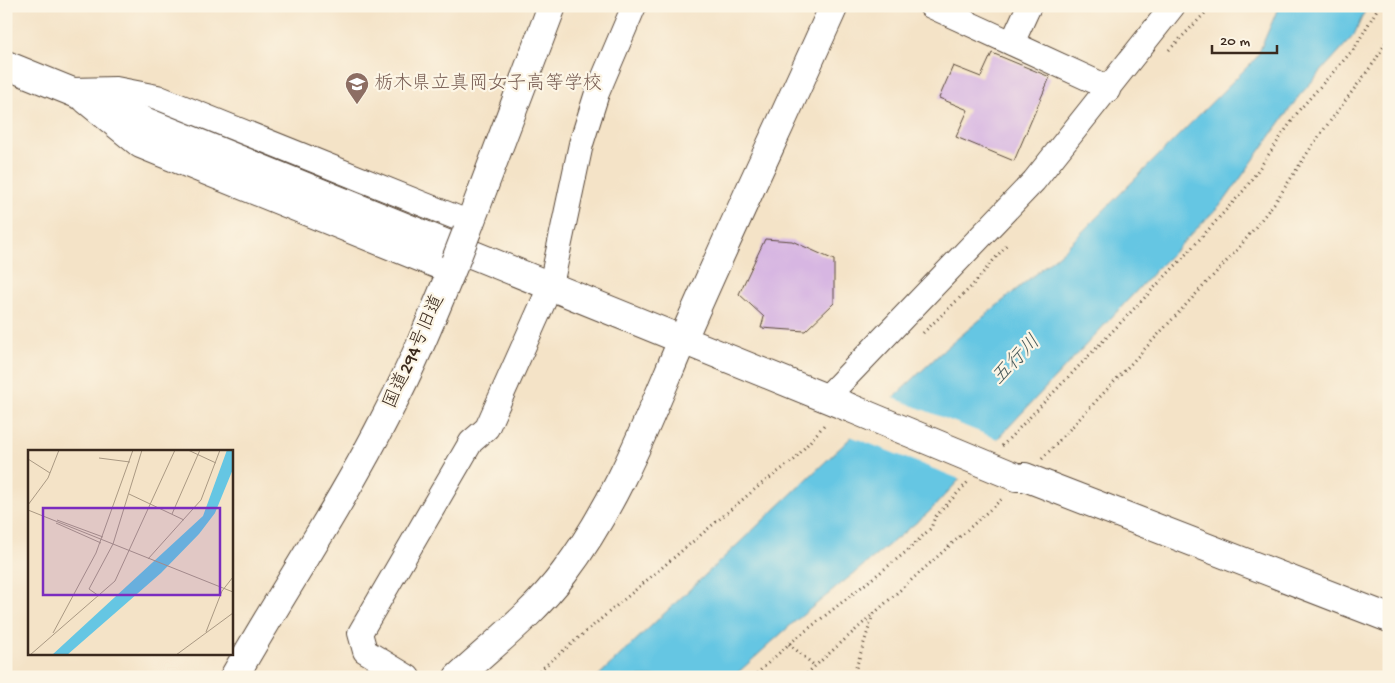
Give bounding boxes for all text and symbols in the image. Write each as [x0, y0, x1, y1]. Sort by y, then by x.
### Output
scale bar [1212, 22, 1278, 54]
text: 20 m [1220, 33, 1250, 51]
school or university icon: 栃木県立真岡女子高等学校 [344, 71, 370, 105]
place label: 栃木県立真岡女子高等学校 [374, 72, 602, 96]
street label: 国道294号旧道 [379, 291, 450, 413]
water label: 五行川 [987, 331, 1046, 391]
inset map [28, 450, 232, 656]

